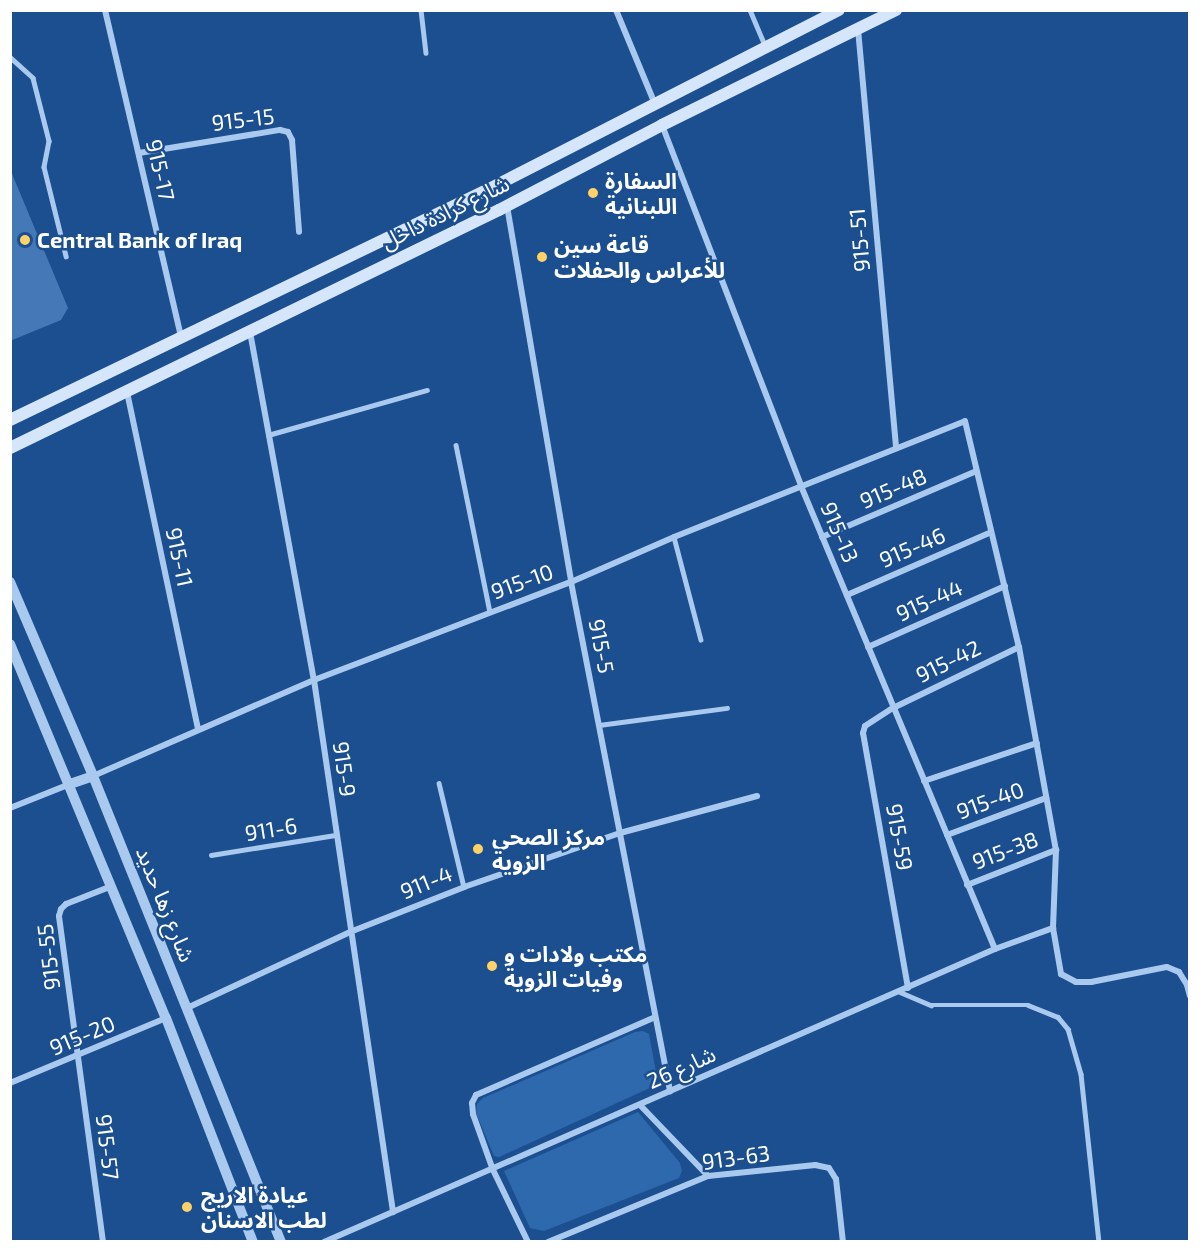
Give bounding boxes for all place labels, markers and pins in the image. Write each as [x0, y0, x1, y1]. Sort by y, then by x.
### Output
place label: السفارة اللبنانية [605, 167, 677, 218]
marker: السفارة اللبنانية [586, 186, 600, 200]
place label: Central Bank of Iraq [37, 227, 243, 253]
place label: قاعة سين للأعراس والحفلات [554, 231, 725, 282]
marker: Central Bank of Iraq [18, 233, 32, 247]
marker: قاعة سين للأعراس والحفلات [535, 250, 549, 264]
place label: مركز الصحي الزوية [492, 823, 605, 874]
marker: مركز الصحي الزوية [469, 840, 487, 858]
place label: مكتب ولادات و وفيات الزوية [504, 940, 647, 992]
marker: مكتب ولادات و وفيات الزوية [485, 959, 499, 973]
place label: عيادة الاريج لطب الاسنان [201, 1181, 327, 1232]
marker: عيادة الاريج لطب الاسنان [178, 1198, 196, 1216]

